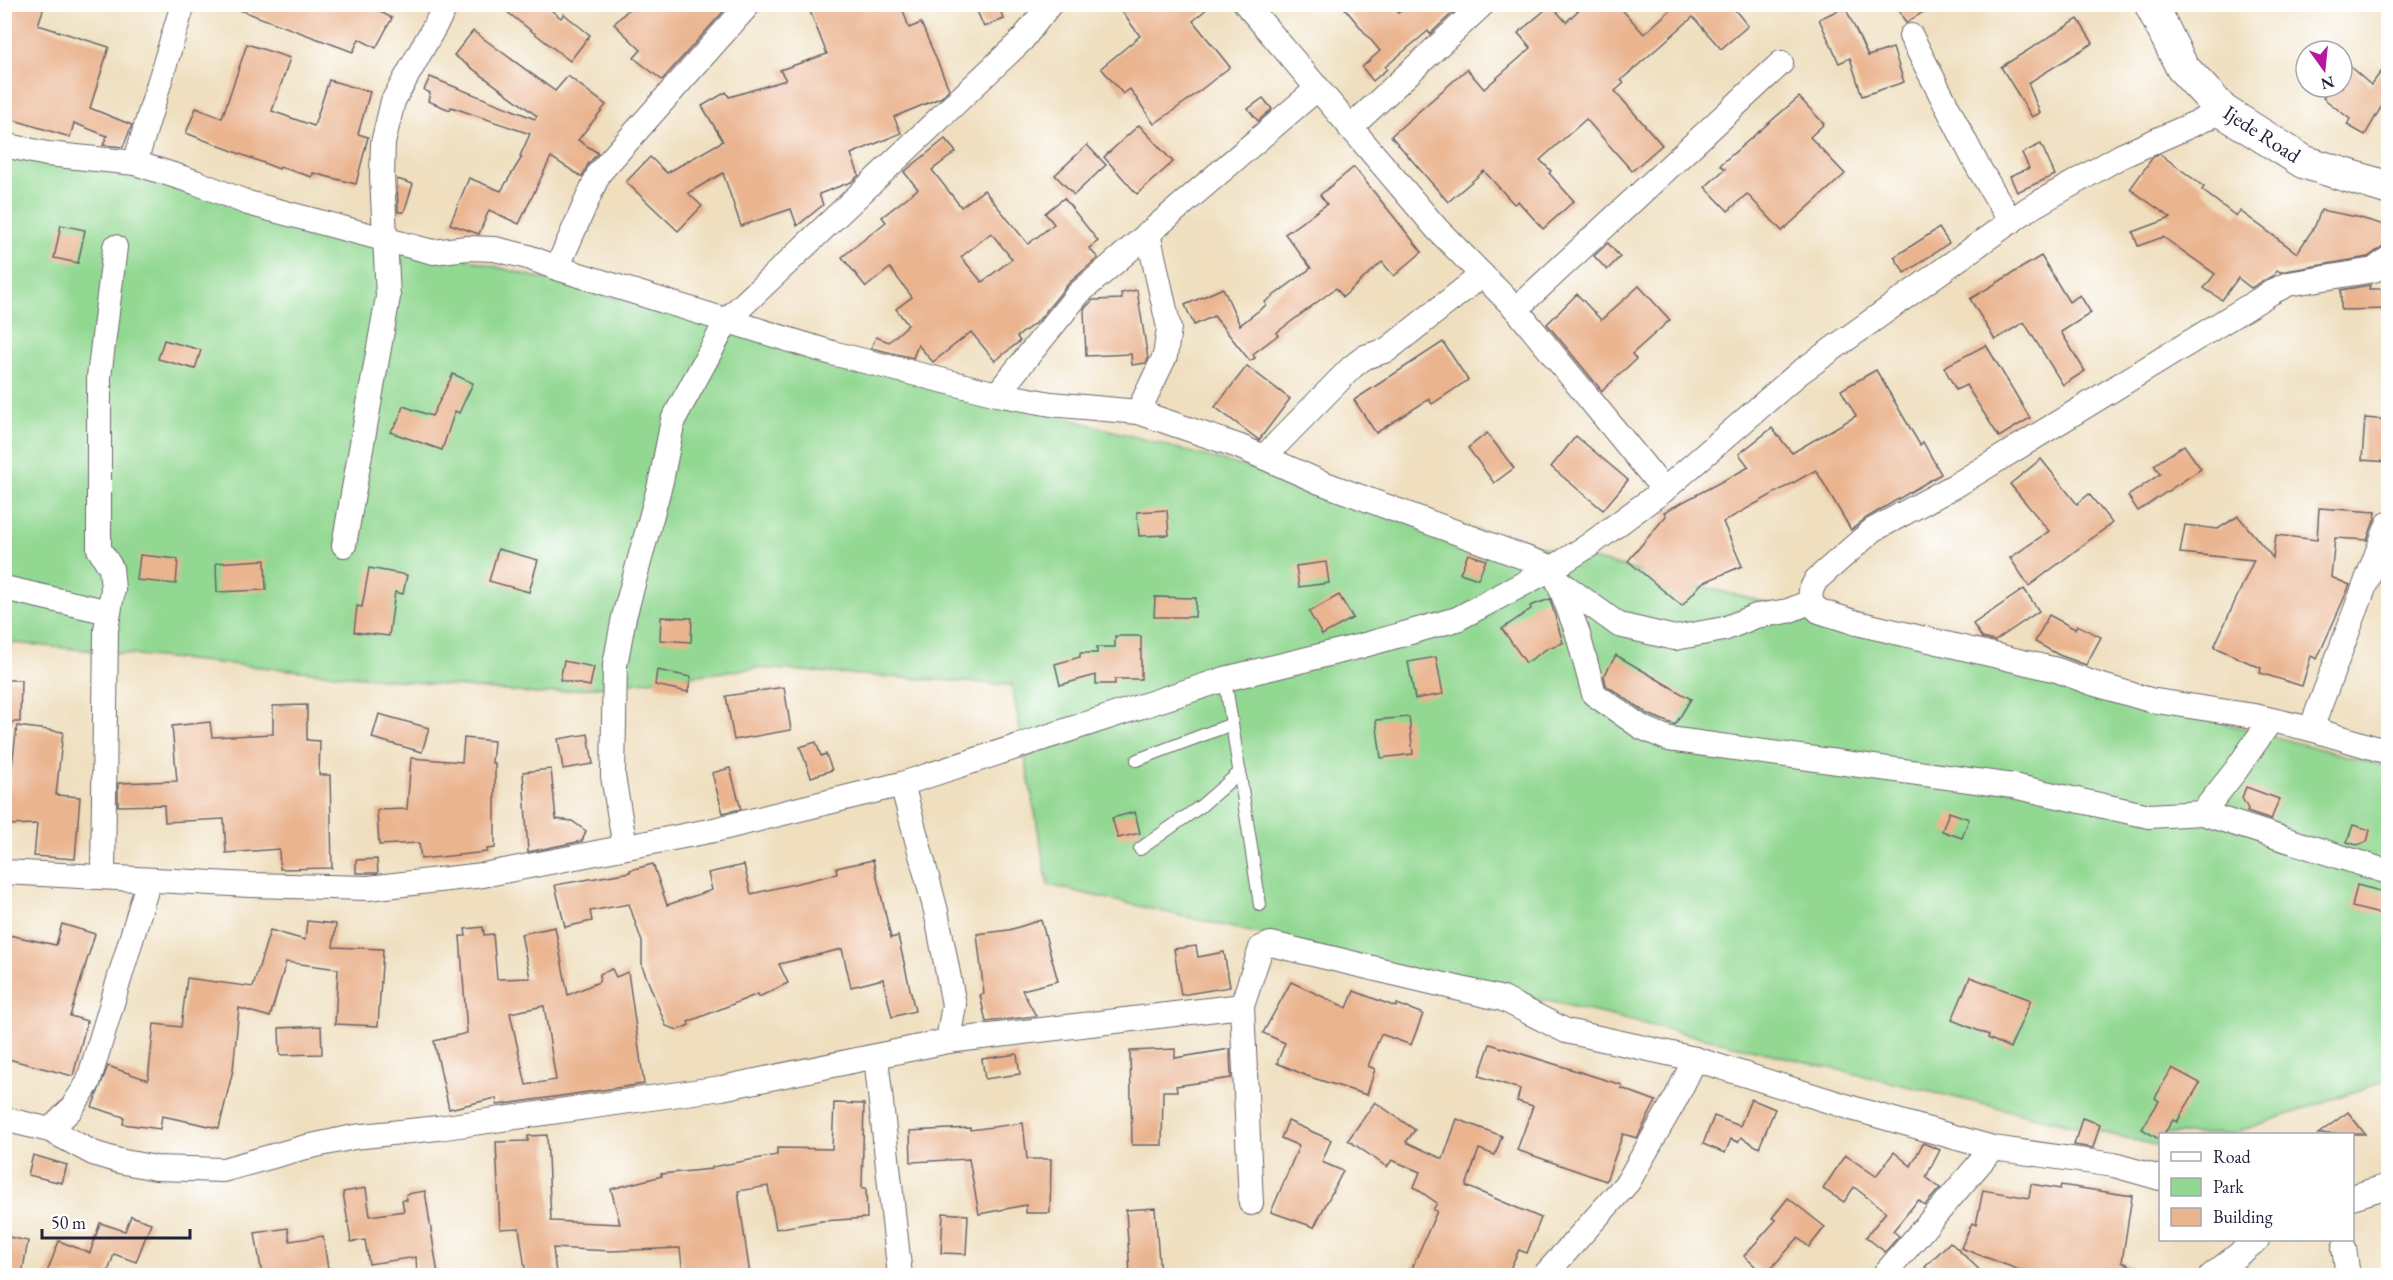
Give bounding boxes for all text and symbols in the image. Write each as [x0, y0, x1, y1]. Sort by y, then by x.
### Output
north arrow [2294, 39, 2354, 99]
text: N [2319, 71, 2337, 95]
street label: Ijede Road [2219, 99, 2306, 169]
legend [2159, 1133, 2354, 1241]
text: Road [2213, 1145, 2252, 1168]
text: Park [2213, 1175, 2244, 1198]
scale bar [42, 1202, 190, 1240]
text: Building [2213, 1205, 2273, 1228]
text: 50 m [51, 1211, 86, 1234]

